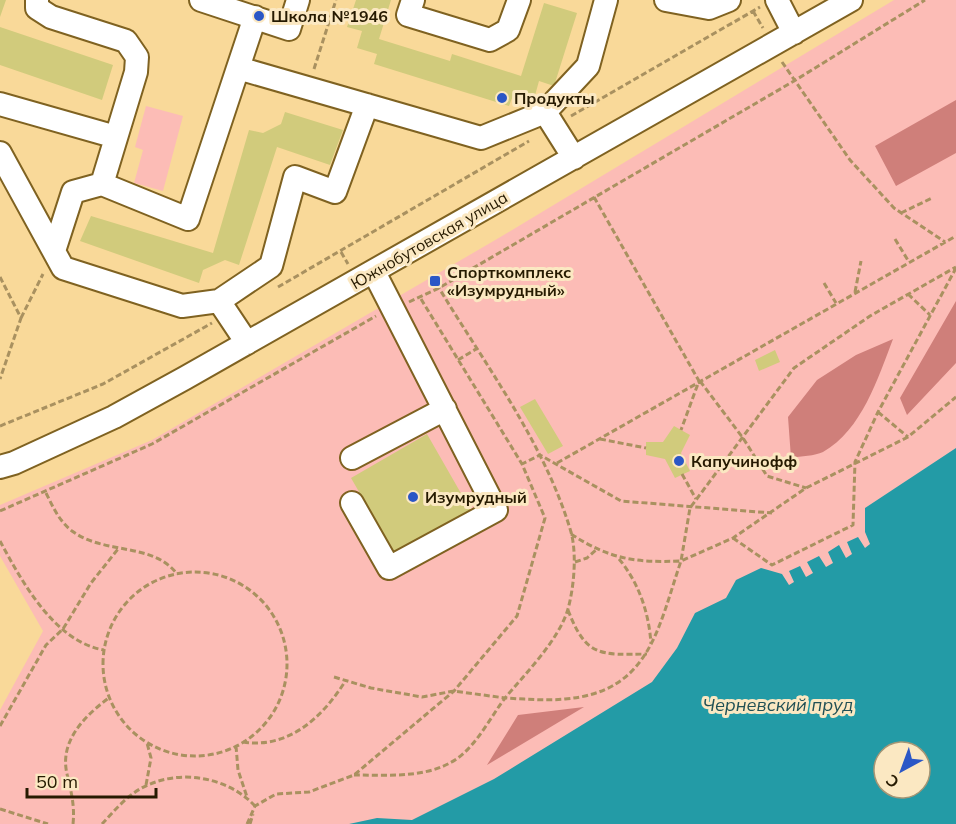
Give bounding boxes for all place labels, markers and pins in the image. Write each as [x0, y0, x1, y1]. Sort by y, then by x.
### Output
place label: Школа №1946 [271, 6, 388, 26]
marker: Школа №1946 [252, 9, 266, 23]
place label: Продукты [514, 88, 595, 108]
marker: Продукты [495, 91, 509, 105]
place label: Спорткомплекс «Изумрудный» [447, 262, 571, 300]
marker: Спорткомплекс «Изумрудный» [428, 274, 442, 288]
place label: Капучинофф [691, 451, 797, 471]
marker: Капучинофф [672, 454, 686, 468]
place label: Изумрудный [425, 487, 527, 507]
marker: Изумрудный [406, 490, 420, 504]

